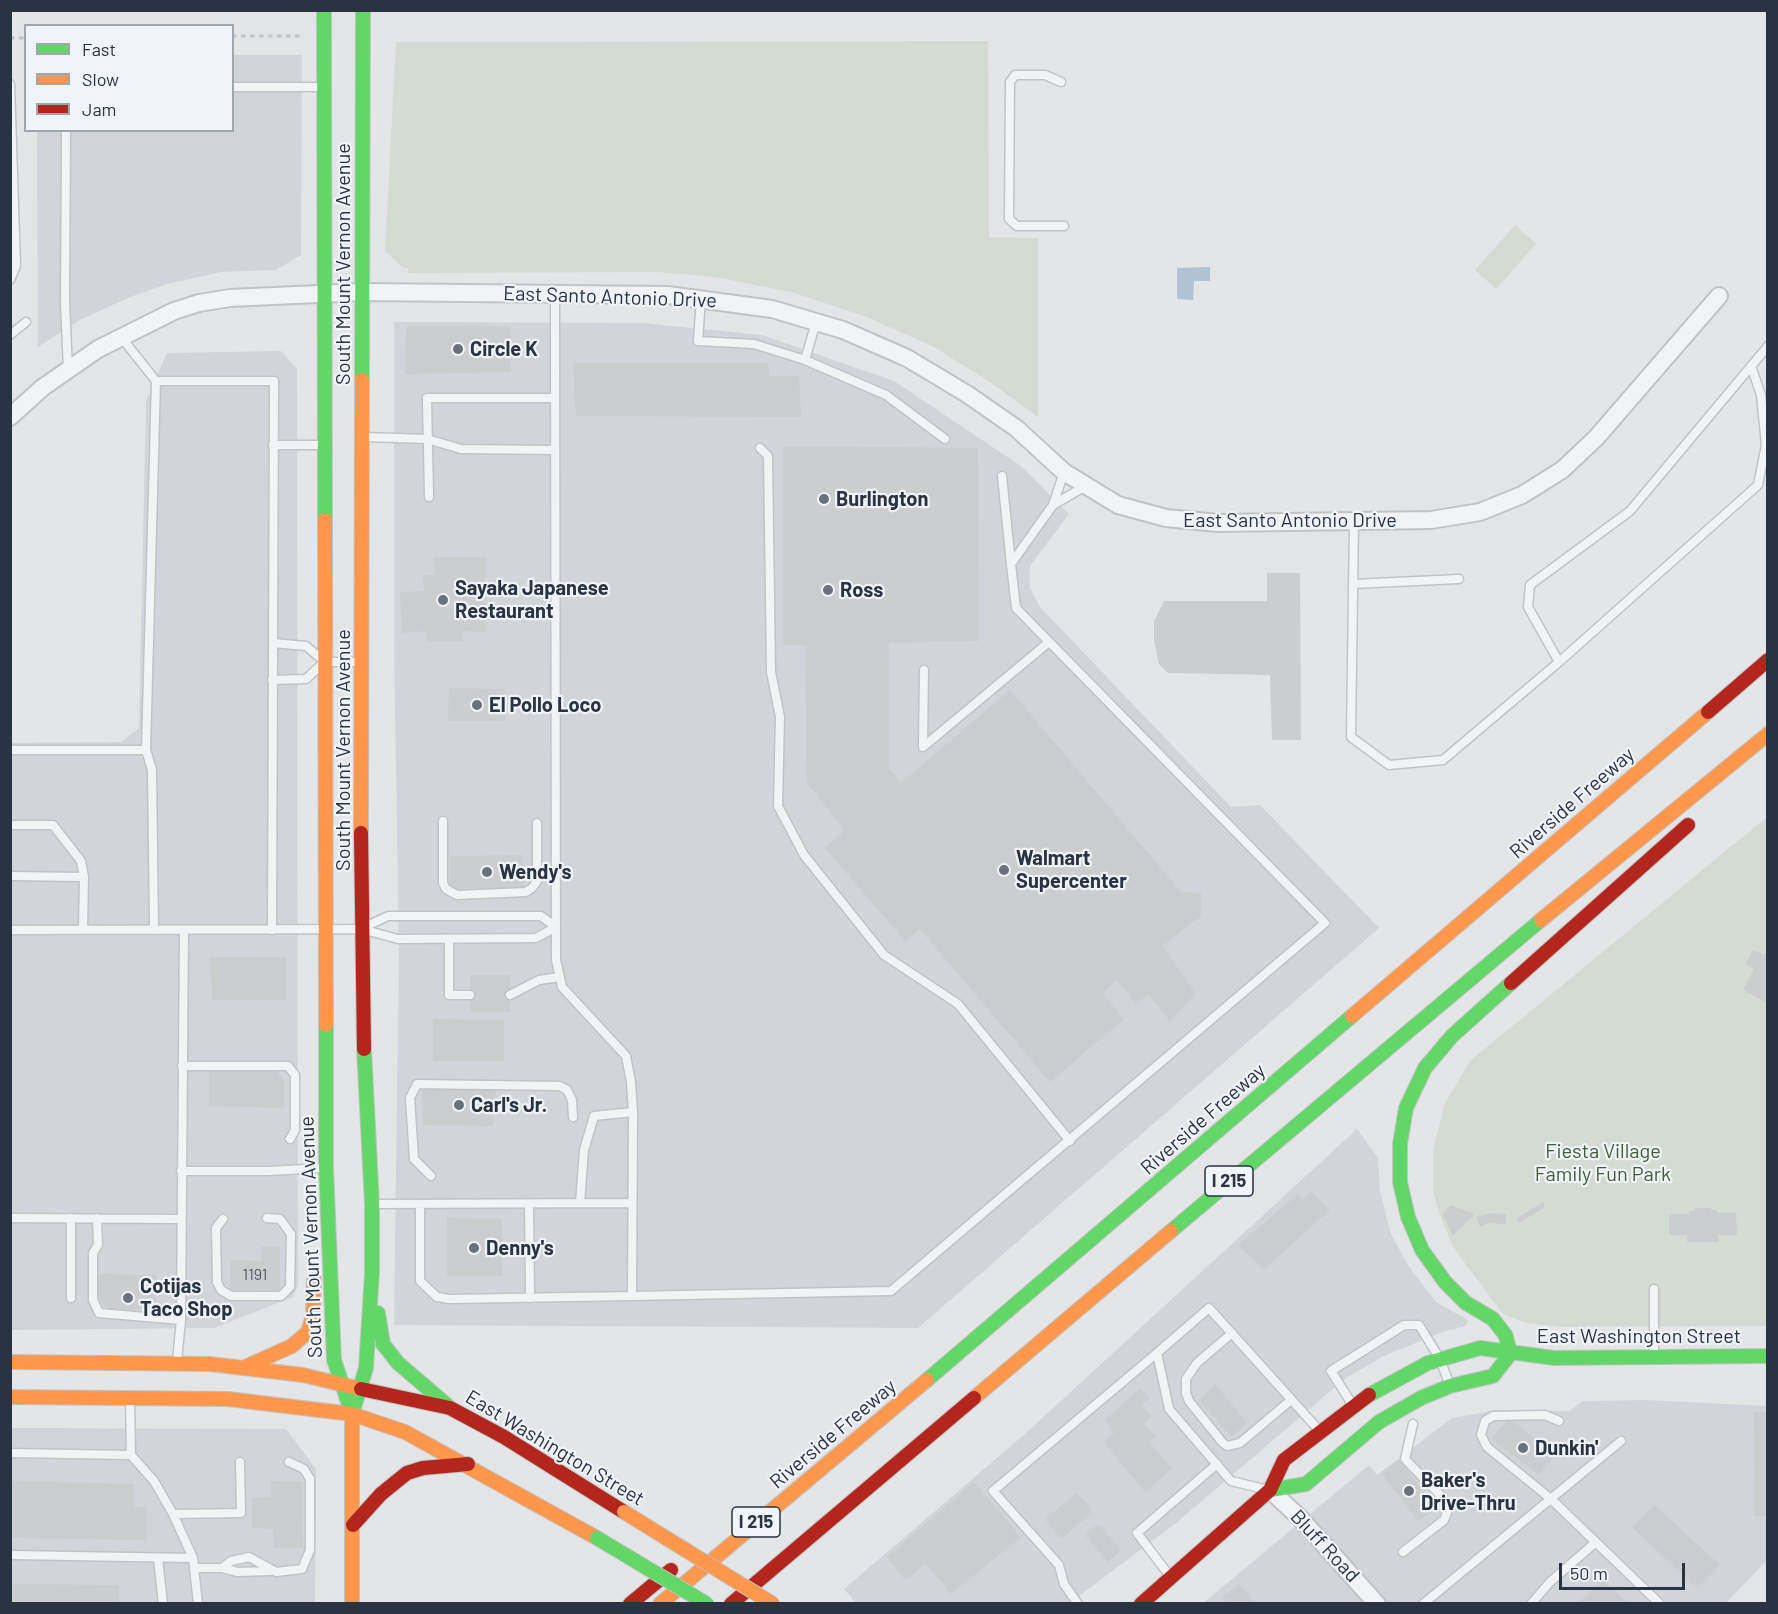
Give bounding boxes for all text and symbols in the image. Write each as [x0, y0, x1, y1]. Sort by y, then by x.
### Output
legend [24, 24, 234, 132]
text: Fast [82, 38, 116, 60]
text: Slow [82, 68, 119, 90]
text: Jam [82, 98, 116, 120]
street label: South Mount Vernon Avenue [331, 143, 355, 385]
street label: East Santo Antonio Drive [503, 281, 717, 313]
place label: Circle K [470, 337, 538, 361]
marker: Circle K [451, 342, 465, 356]
place label: Burlington [836, 487, 928, 511]
marker: Burlington [817, 492, 831, 506]
street label: East Santo Antonio Drive [1183, 508, 1397, 532]
place label: Sayaka Japanese Restaurant [455, 576, 609, 623]
place label: Ross [840, 578, 883, 602]
marker: Ross [821, 583, 835, 597]
marker: Sayaka Japanese Restaurant [436, 593, 450, 607]
street label: South Mount Vernon Avenue [331, 629, 355, 871]
place label: El Pollo Loco [489, 693, 601, 717]
marker: El Pollo Loco [470, 698, 484, 712]
street label: Riverside Freeway [1505, 742, 1639, 864]
place label: Walmart Supercenter [1016, 846, 1127, 893]
place label: Wendy's [499, 860, 571, 884]
marker: Walmart Supercenter [997, 863, 1011, 877]
marker: Wendy's [480, 865, 494, 879]
street label: Riverside Freeway [1136, 1058, 1270, 1180]
place label: Carl's Jr. [471, 1093, 547, 1117]
marker: Carl's Jr. [452, 1098, 466, 1112]
street label: South Mount Vernon Avenue [295, 1116, 327, 1358]
park label: Fiesta Village Family Fun Park [1535, 1139, 1671, 1186]
road number: I 215 [1205, 1166, 1253, 1196]
place label: Denny's [486, 1236, 554, 1260]
marker: Denny's [467, 1241, 481, 1255]
house number: 1191 [243, 1265, 267, 1285]
place label: Cotijas Taco Shop [140, 1274, 233, 1321]
marker: Cotijas Taco Shop [121, 1291, 135, 1305]
street label: East Washington Street [1537, 1324, 1741, 1348]
street label: Riverside Freeway [765, 1374, 901, 1494]
street label: East Washington Street [461, 1385, 649, 1511]
place label: Dunkin' [1535, 1436, 1598, 1460]
marker: Dunkin' [1516, 1441, 1530, 1455]
place label: Baker's Drive-Thru [1421, 1468, 1516, 1515]
marker: Baker's Drive-Thru [1402, 1484, 1416, 1498]
street label: Bluff Road [1285, 1505, 1365, 1587]
road number: I 215 [732, 1507, 780, 1537]
scale bar [1562, 1551, 1688, 1589]
text: 50 m [1570, 1562, 1608, 1584]

